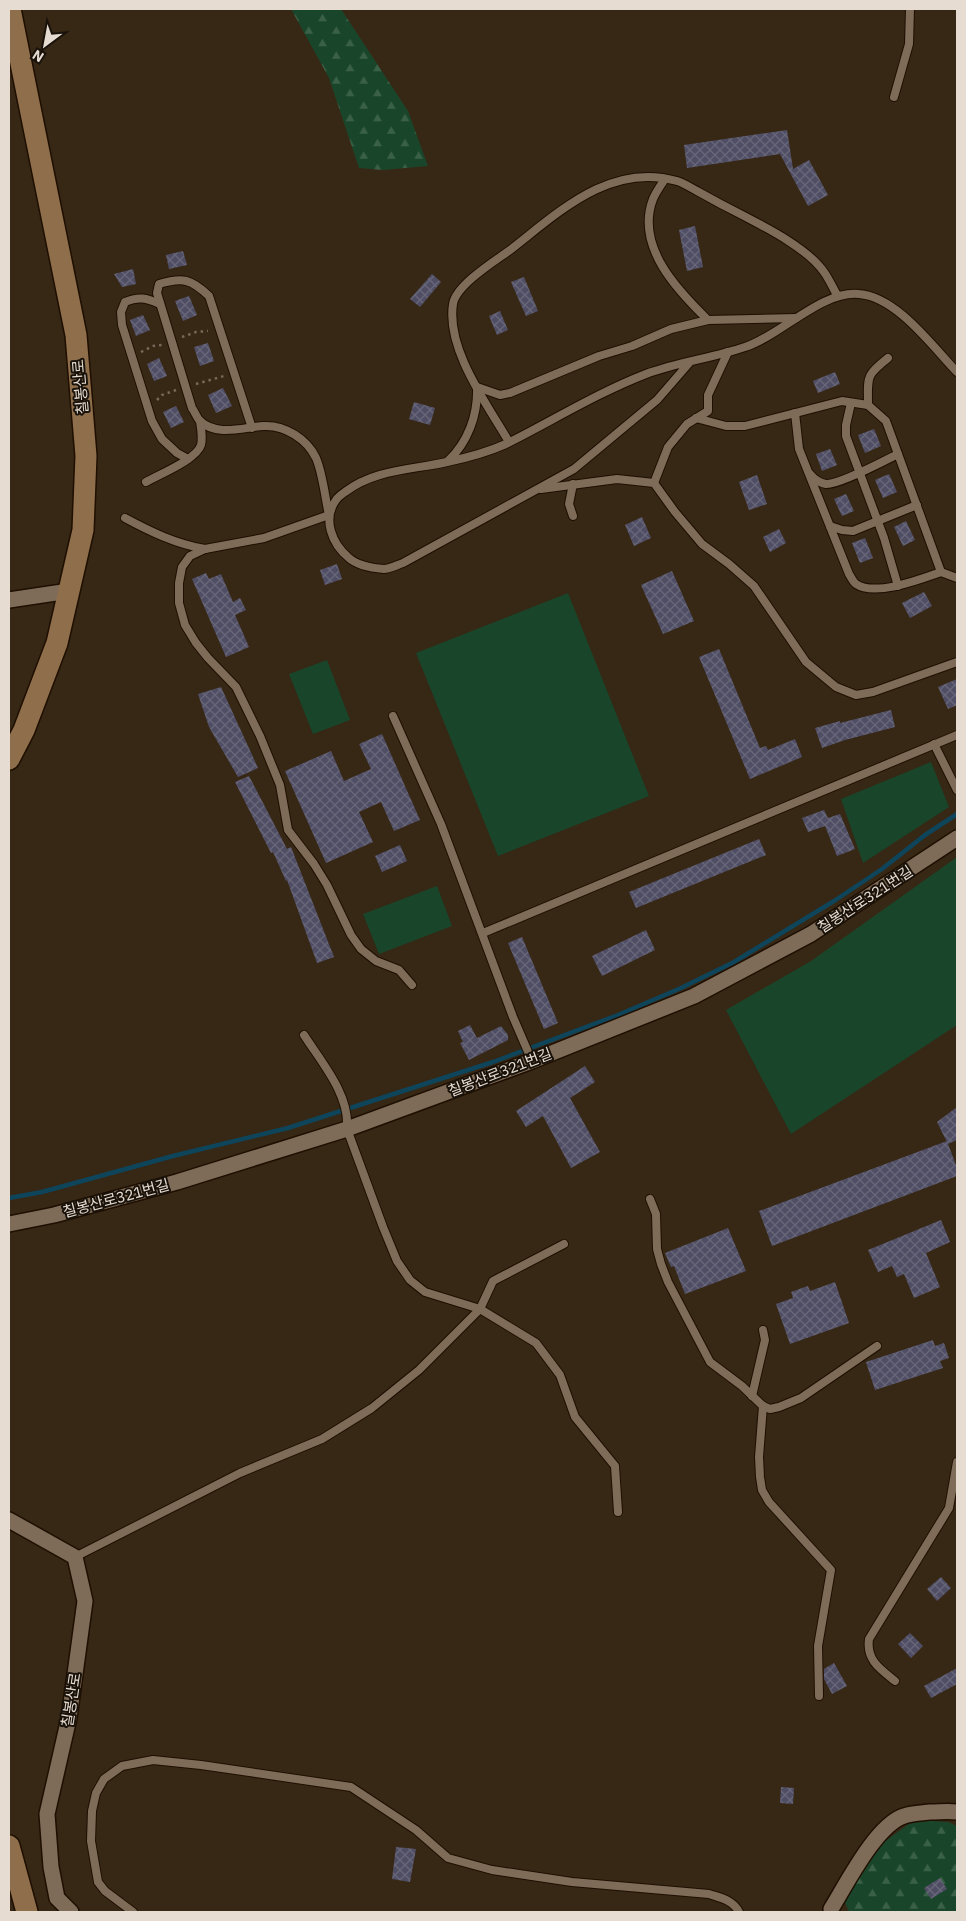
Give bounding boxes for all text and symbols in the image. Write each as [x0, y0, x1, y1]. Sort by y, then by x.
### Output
north arrow [20, 20, 70, 70]
text: N [29, 46, 47, 66]
street label: 칠봉산로 [68, 359, 92, 415]
street label: 칠봉산로321번길 [814, 861, 916, 937]
street label: 칠봉산로321번길 [445, 1043, 555, 1101]
street label: 칠봉산로321번길 [61, 1175, 171, 1221]
street label: 칠봉산로 [57, 1671, 85, 1729]

